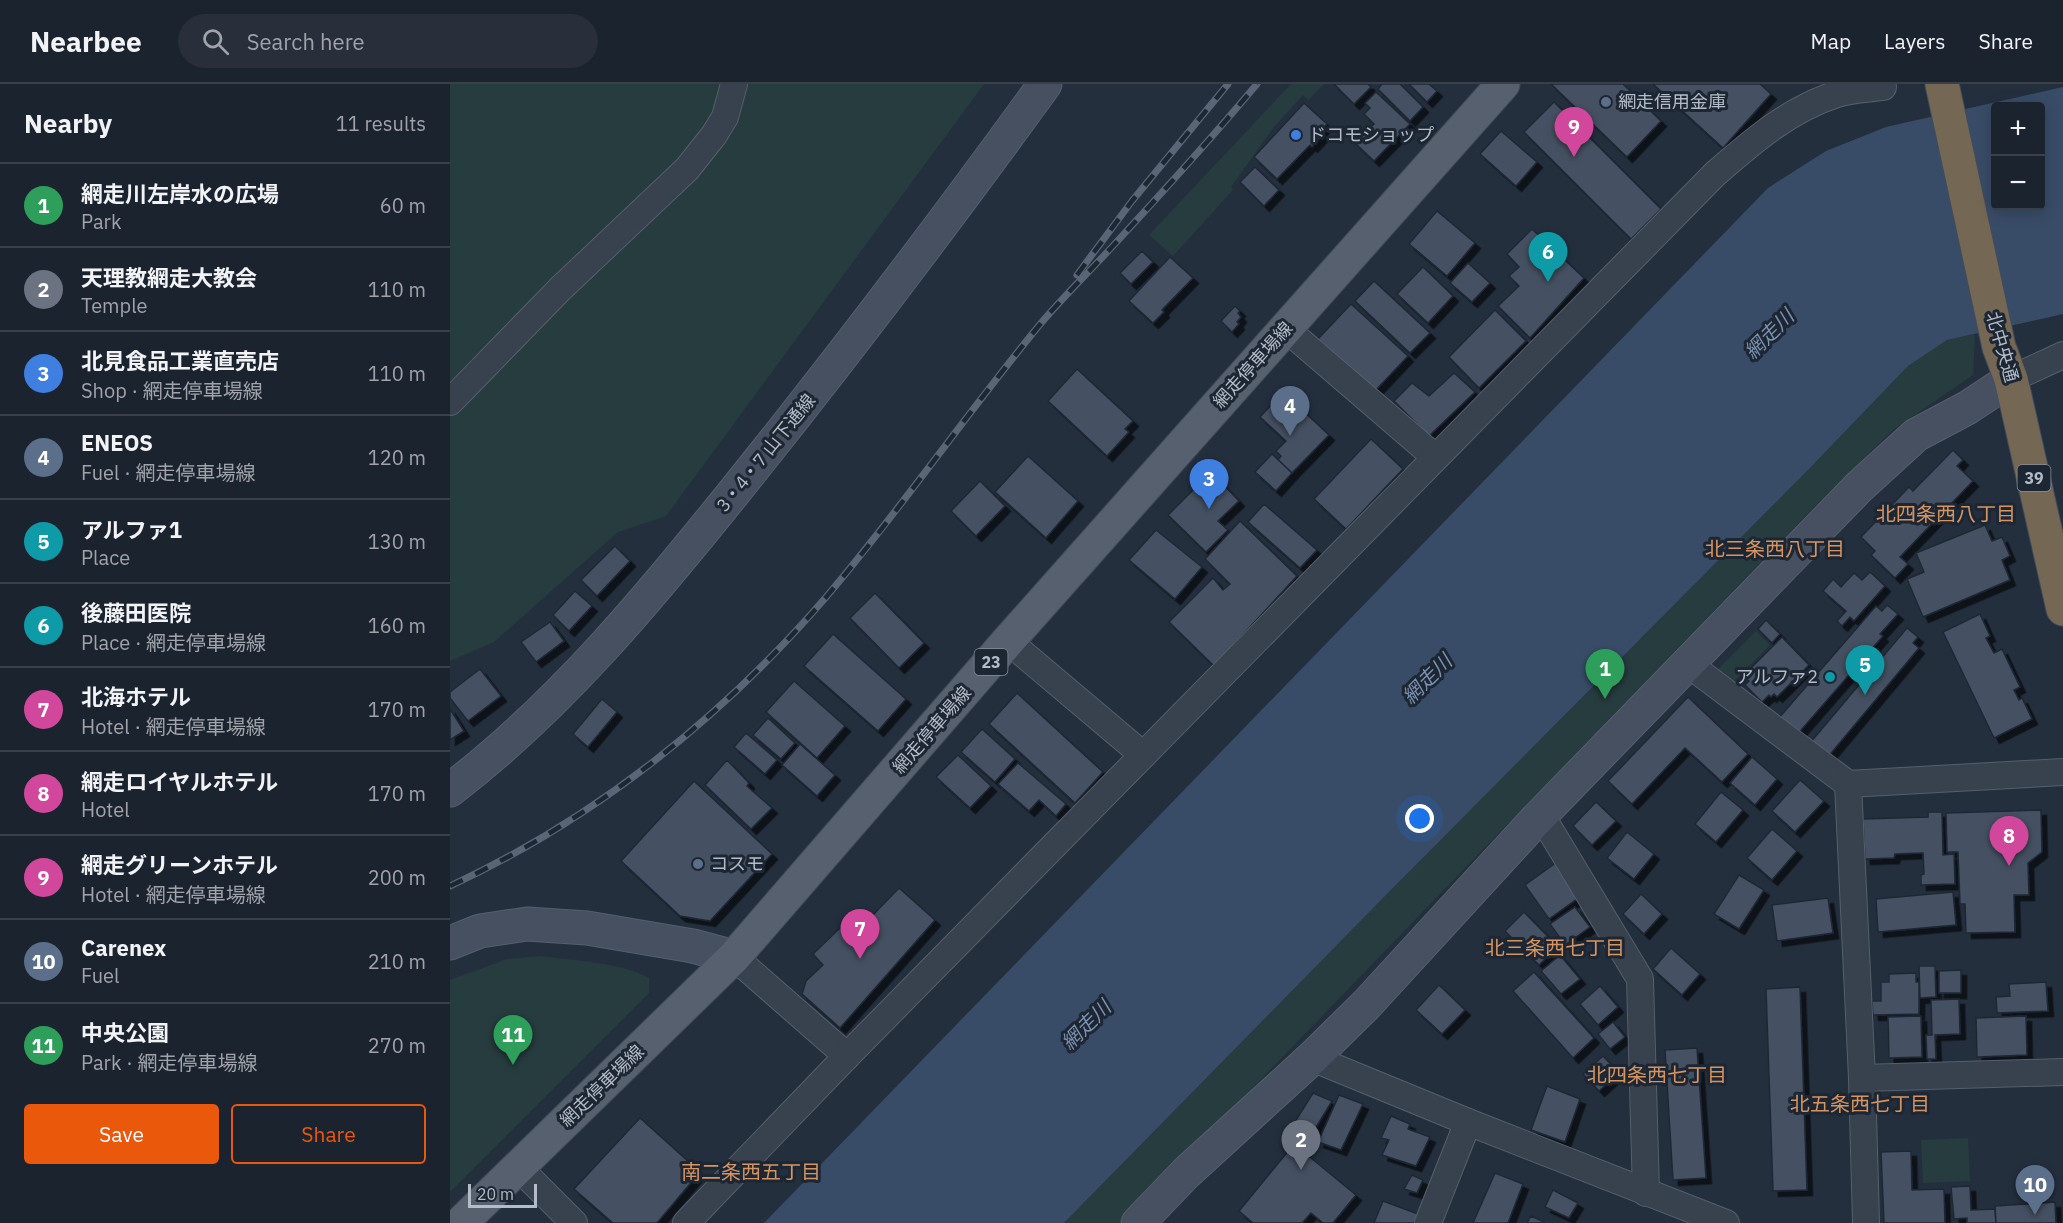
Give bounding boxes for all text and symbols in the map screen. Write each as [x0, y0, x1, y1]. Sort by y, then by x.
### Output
search box [178, 14, 598, 68]
text: Nearbee [30, 23, 142, 60]
icon: search [199, 25, 232, 58]
text: Search here [247, 27, 365, 56]
text: Map [1811, 27, 1851, 55]
text: Layers [1884, 27, 1946, 55]
text: Share [1979, 27, 2033, 55]
place label: 網走信用金庫 [1618, 90, 1726, 113]
marker: 網走信用金庫 [1599, 95, 1613, 109]
map controls [1991, 102, 2045, 210]
button: + [1991, 102, 2045, 156]
text: Nearby [24, 106, 112, 140]
pin: 9 [1554, 107, 1594, 157]
text: 11 results [336, 110, 426, 137]
place label: ドコモショップ [1308, 123, 1434, 146]
marker: ドコモショップ [1289, 128, 1303, 142]
button: − [1991, 156, 2045, 210]
text: 網走川左岸水の広場 [81, 179, 279, 208]
text: 1 [38, 192, 50, 219]
text: 60 m [380, 192, 426, 219]
text: Park [81, 208, 121, 235]
pin: 6 [1528, 232, 1568, 282]
text: 天理教網走大教会 [81, 263, 257, 292]
text: 2 [38, 276, 50, 303]
text: 110 m [368, 276, 426, 303]
text: Temple [81, 292, 148, 319]
water label: 網走川 [1738, 301, 1801, 364]
street label: 北中央通 [1982, 309, 2023, 385]
street label: 網走停車場線 [1208, 317, 1297, 412]
text: 北見食品工業直売店 [81, 346, 279, 375]
text: 3 [38, 360, 50, 387]
text: 110 m [368, 360, 426, 387]
text: Shop · 網走停車場線 [81, 377, 263, 404]
pin: 4 [1270, 386, 1310, 436]
street label: 3・4・7 山下通線 [711, 389, 820, 516]
text: ENEOS [81, 428, 153, 457]
text: 4 [38, 444, 50, 471]
text: 120 m [368, 444, 426, 471]
text: Fuel · 網走停車場線 [81, 459, 255, 486]
pin: 3 [1190, 460, 1228, 509]
road number: 39 [2018, 465, 2050, 491]
district label: 北四条西八丁目 [1876, 500, 2016, 527]
text: アルファ1 [81, 515, 182, 544]
text: 5 [38, 528, 50, 555]
text: 130 m [368, 528, 426, 555]
district label: 北三条西八丁目 [1705, 535, 1845, 562]
text: Place [81, 544, 130, 571]
text: 後藤田医院 [81, 598, 191, 627]
text: 6 [38, 612, 50, 639]
text: 160 m [368, 612, 426, 639]
text: Place · 網走停車場線 [81, 629, 266, 656]
water label: 網走川 [1396, 646, 1459, 709]
pin: 5 [1846, 646, 1884, 695]
road number: 23 [974, 649, 1008, 675]
pin: 1 [1586, 650, 1624, 699]
place label: アルファ2 [1735, 665, 1818, 688]
marker: アルファ2 [1823, 670, 1837, 684]
street label: 網走停車場線 [888, 681, 976, 778]
text: 北海ホテル [81, 682, 191, 711]
text: 7 [38, 696, 50, 723]
text: 170 m [368, 696, 426, 723]
text: Hotel · 網走停車場線 [81, 713, 266, 740]
text: 網走ロイヤルホテル [81, 767, 278, 796]
text: 8 [38, 780, 50, 807]
text: 170 m [368, 780, 426, 807]
text: Hotel [81, 796, 130, 823]
your location [1405, 804, 1434, 833]
pin: 8 [1990, 816, 2028, 866]
text: 網走グリーンホテル [81, 850, 278, 879]
place label: コスモ [710, 852, 764, 875]
marker: コスモ [691, 857, 705, 871]
text: 9 [38, 864, 50, 891]
text: 200 m [368, 864, 426, 891]
text: Hotel · 網走停車場線 [81, 881, 266, 908]
pin: 7 [840, 910, 880, 959]
text: Carenex [81, 933, 166, 962]
district label: 北三条西七丁目 [1485, 934, 1625, 961]
text: 10 [32, 948, 56, 975]
text: 210 m [368, 948, 426, 975]
text: Fuel [81, 962, 119, 989]
water label: 網走川 [1055, 992, 1118, 1055]
pin: 11 [494, 1016, 532, 1065]
text: 中央公園 [81, 1018, 169, 1047]
text: 11 [32, 1032, 56, 1059]
text: 270 m [368, 1032, 426, 1059]
street label: 網走停車場線 [555, 1040, 648, 1131]
text: Park · 網走停車場線 [81, 1049, 257, 1076]
district label: 北四条西七丁目 [1587, 1061, 1727, 1088]
district label: 北五条西七丁目 [1790, 1090, 1930, 1117]
button: Save [24, 1104, 219, 1164]
button: Share [231, 1104, 426, 1164]
pin: 2 [1282, 1120, 1320, 1170]
district label: 南二条西五丁目 [681, 1158, 821, 1185]
pin: 10 [2016, 1166, 2054, 1215]
scale bar [468, 1181, 537, 1208]
text: 20 m [477, 1184, 514, 1204]

